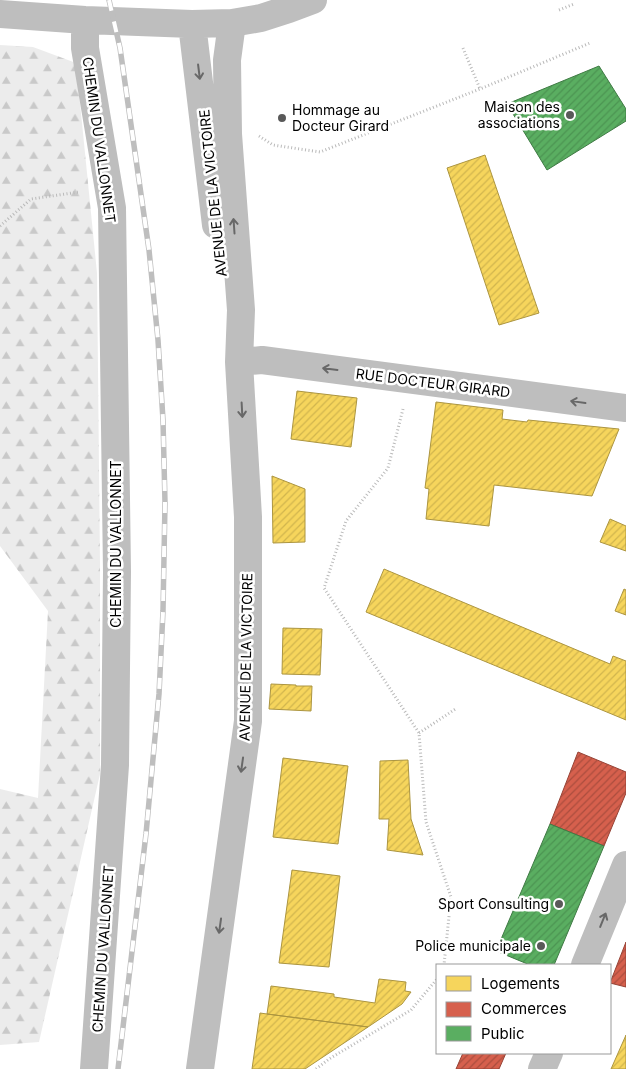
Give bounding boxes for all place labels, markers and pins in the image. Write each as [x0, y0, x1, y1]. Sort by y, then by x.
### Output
place label: Maison des associations [478, 98, 560, 131]
place label: Hommage au Docteur Girard [292, 101, 389, 134]
marker: Maison des associations [564, 109, 576, 121]
marker: Hommage au Docteur Girard [276, 112, 288, 124]
place label: Sport Consulting [438, 895, 549, 912]
marker: Sport Consulting [553, 898, 565, 910]
place label: Police municipale [415, 937, 531, 954]
marker: Police municipale [535, 940, 547, 952]

